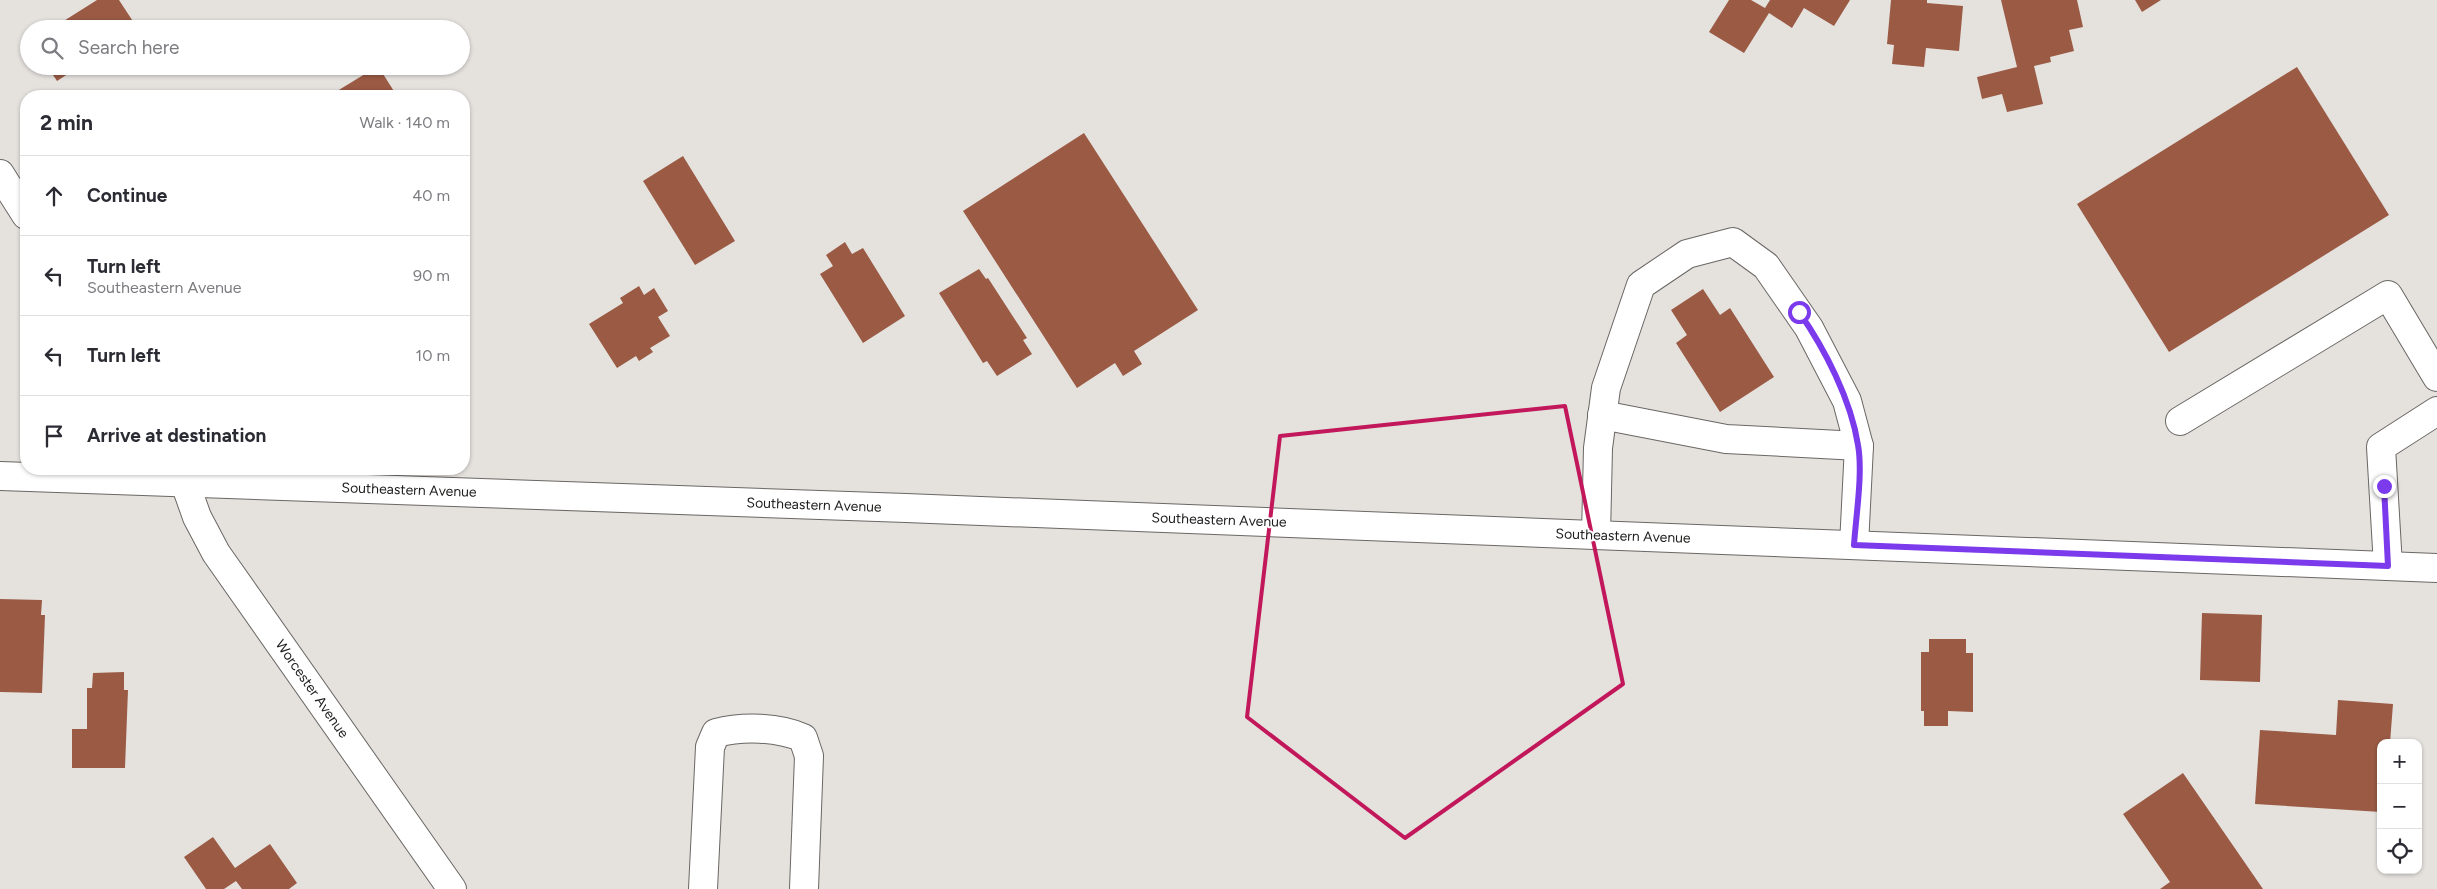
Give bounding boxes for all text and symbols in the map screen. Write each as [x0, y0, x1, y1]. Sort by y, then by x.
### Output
search box [20, 20, 470, 75]
icon: search [38, 34, 66, 62]
text: Search here [78, 36, 180, 59]
text: 2 min [40, 110, 93, 135]
text: Walk · 140 m [360, 113, 450, 132]
icon: ahead [40, 182, 68, 210]
text: Continue [87, 184, 167, 207]
text: 40 m [412, 186, 450, 205]
text: Turn left [87, 255, 161, 278]
icon: left [40, 262, 68, 290]
text: 90 m [413, 266, 450, 285]
text: Southeastern Avenue [87, 278, 242, 297]
route start [1788, 301, 1811, 324]
icon: left [40, 342, 68, 370]
text: Turn left [87, 344, 161, 367]
text: 10 m [416, 346, 450, 365]
icon: arrive [40, 422, 68, 450]
text: Arrive at destination [87, 424, 266, 447]
route end [2373, 475, 2396, 498]
street label: Southeastern Avenue [341, 479, 477, 501]
street label: Southeastern Avenue [746, 494, 882, 516]
street label: Southeastern Avenue [1151, 509, 1287, 531]
street label: Southeastern Avenue [1555, 525, 1691, 547]
street label: Worcester Avenue [272, 637, 352, 742]
map controls [2377, 739, 2422, 874]
button: + [2377, 739, 2422, 784]
button: − [2377, 784, 2422, 829]
button: locate [2377, 829, 2422, 874]

